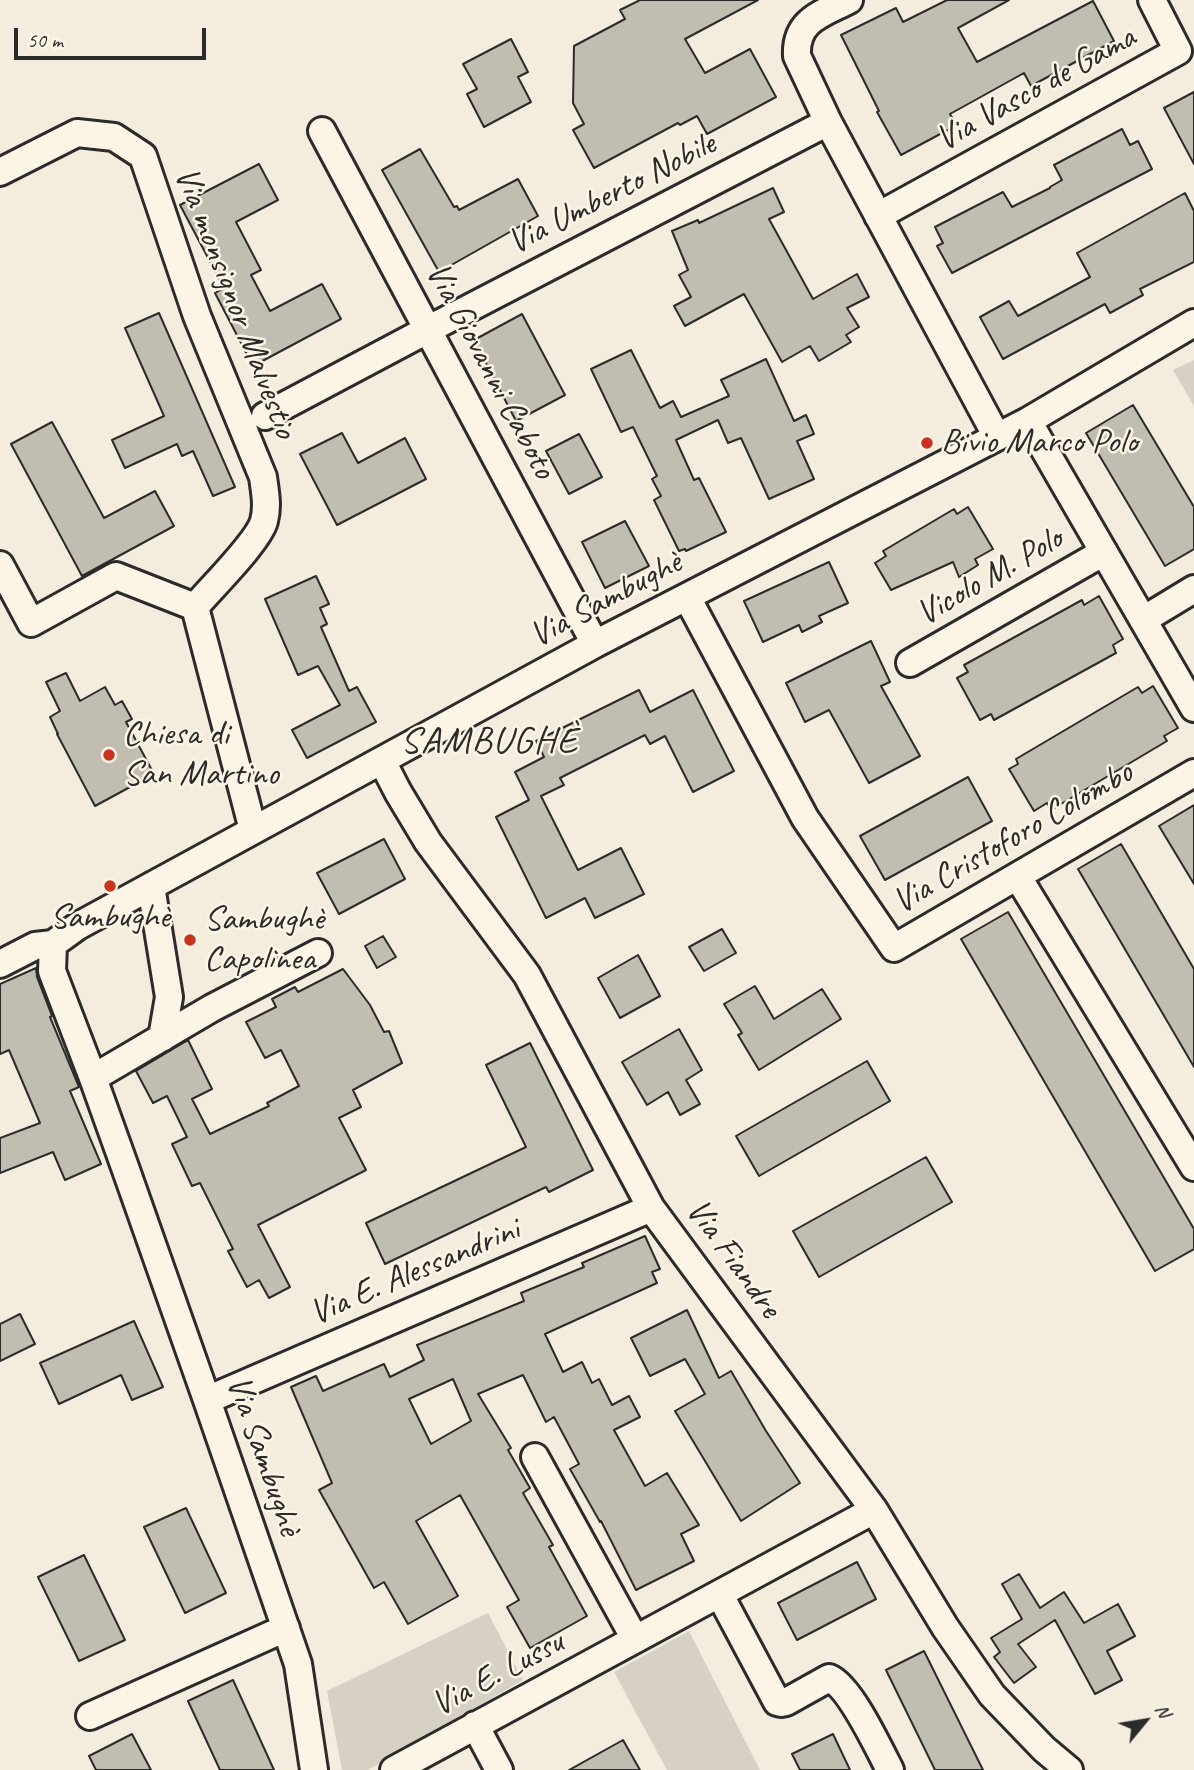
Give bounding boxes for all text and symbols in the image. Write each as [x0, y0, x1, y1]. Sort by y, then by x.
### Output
scale bar [18, 14, 210, 58]
street label: Via Vasco de Gama [929, 17, 1143, 161]
text: 50 m [27, 27, 63, 53]
street label: Via Umberto Nobile [501, 124, 723, 264]
street label: Via monsignor Malvestio [164, 162, 306, 444]
street label: Via Giovanni Caboto [416, 256, 564, 486]
place label: Bivio Marco Polo [941, 422, 1137, 464]
marker: Bivio Marco Polo [919, 435, 935, 451]
street label: Vicolo M. Polo [910, 518, 1070, 636]
street label: Via Sambughè [523, 542, 689, 658]
place label: Chiesa di San Martino [123, 714, 279, 796]
district label: SAMBUGHÈ [401, 719, 579, 765]
marker: Chiesa di San Martino [101, 747, 117, 763]
street label: Via Cristoforo Colombo [886, 752, 1140, 924]
marker: Sambughè [102, 878, 118, 894]
place label: Sambughè [50, 897, 170, 939]
place label: Sambughè Capolinea [204, 899, 324, 981]
marker: Sambughè Capolinea [182, 932, 198, 948]
street label: Via Fiandre [676, 1191, 790, 1327]
street label: Via E. Alessandrini [304, 1209, 526, 1335]
street label: Via Sambughè [216, 1371, 310, 1541]
street label: Via E. Lussu [425, 1622, 571, 1726]
north arrow [1110, 1686, 1180, 1756]
text: N [1150, 1699, 1177, 1722]

